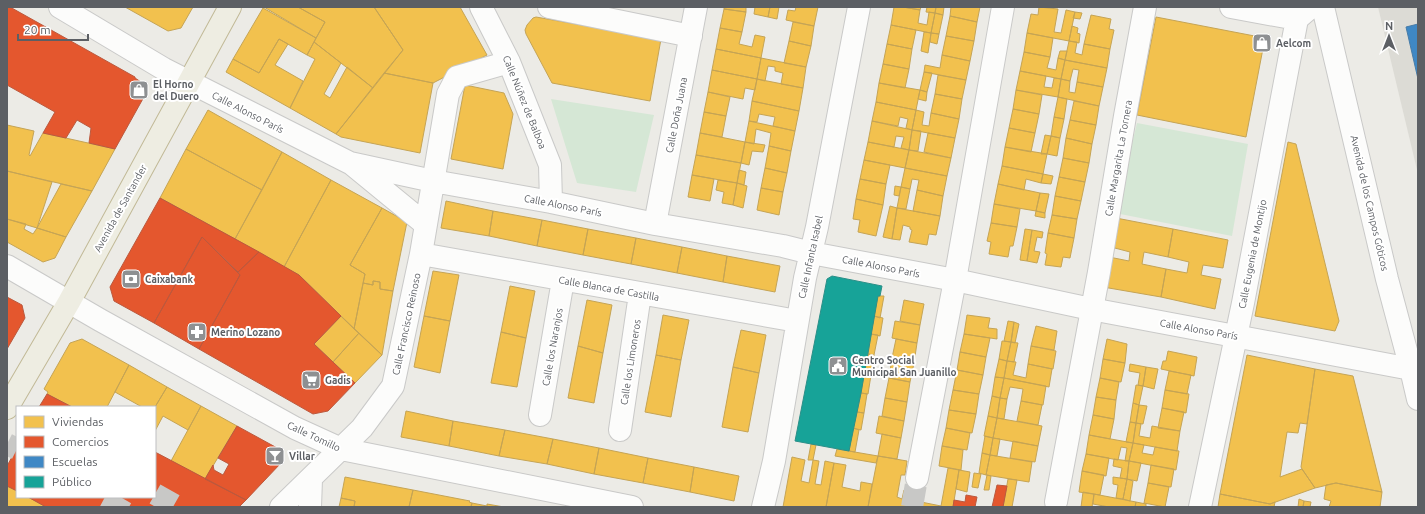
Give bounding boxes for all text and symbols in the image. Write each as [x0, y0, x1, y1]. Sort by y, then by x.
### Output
scale bar [18, 16, 88, 42]
north arrow [1369, 16, 1409, 56]
text: N [1385, 20, 1393, 32]
text: 20 m [24, 23, 51, 36]
shop icon: Aelcom [1251, 32, 1273, 54]
place label: Aelcom [1276, 38, 1311, 49]
street label: Calle Núñez de Balboa [501, 54, 548, 151]
street label: Calle Doña Juana [664, 76, 689, 154]
shop icon: El Horno del Duero [128, 79, 150, 101]
place label: El Horno del Duero [153, 79, 199, 102]
street label: Calle Alonso París [210, 90, 286, 135]
street label: Calle Margarita La Tornera [1103, 99, 1134, 217]
street label: Avenida de los Campos Góticos [1349, 134, 1390, 272]
street label: Avenida de Santander [92, 163, 149, 254]
street label: Calle Alonso París [523, 193, 603, 218]
street label: Calle Eugenia de Montijo [1237, 198, 1269, 310]
street label: Calle Infanta Isabel [796, 214, 825, 300]
street label: Calle Alonso París [841, 254, 921, 279]
bank icon: Caixabank [120, 268, 142, 290]
street label: Calle Francisco Reinoso [390, 272, 423, 376]
place label: Caixabank [145, 274, 194, 285]
street label: Calle Blanca de Castilla [558, 274, 660, 303]
street label: Calle los Naranjos [540, 307, 565, 387]
street label: Calle Alonso París [1159, 317, 1239, 342]
street label: Calle los Limoneros [618, 318, 643, 406]
pharmacy icon: Merino Lozano [186, 321, 208, 343]
place label: Merino Lozano [211, 327, 280, 338]
public building icon: Centro Social Municipal San Juanillo [827, 355, 849, 377]
place label: Centro Social Municipal San Juanillo [852, 355, 957, 378]
supermarket icon: Gadis [300, 369, 322, 391]
place label: Gadis [325, 375, 351, 386]
legend [16, 406, 156, 498]
text: Viviendas [52, 415, 104, 428]
street label: Calle Tomillo [285, 419, 342, 454]
text: Comercios [52, 435, 109, 448]
bar icon: Villar [264, 445, 286, 467]
place label: Villar [289, 451, 316, 462]
text: Escuelas [52, 455, 98, 468]
text: Público [52, 475, 92, 488]

